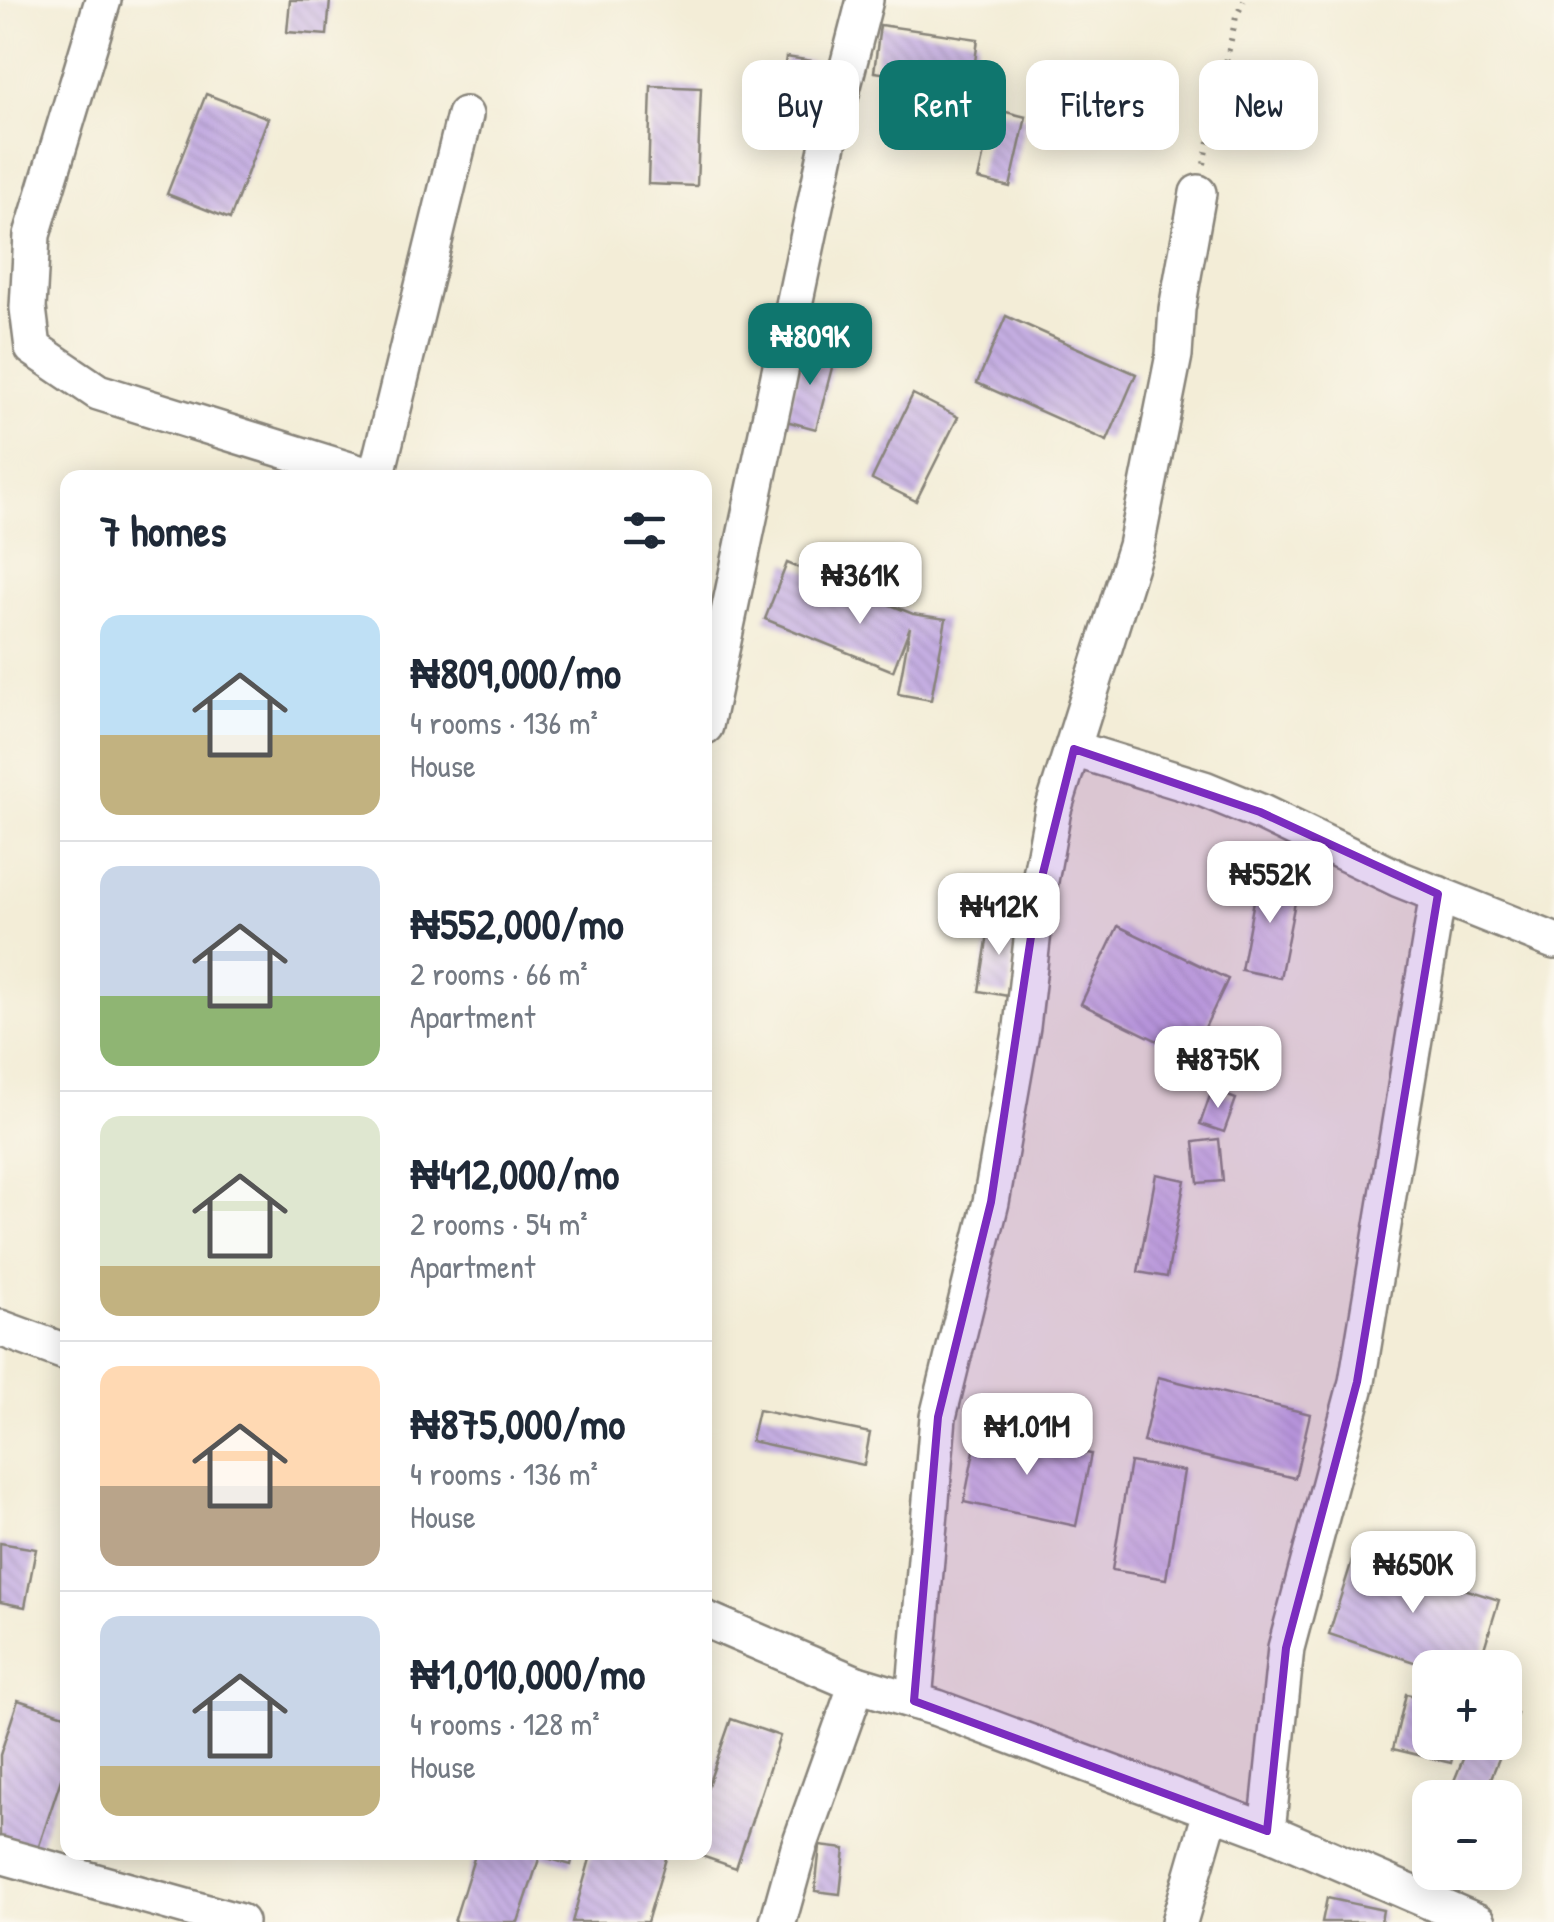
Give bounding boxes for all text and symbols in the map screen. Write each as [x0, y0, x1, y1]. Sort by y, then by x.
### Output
chip: Buy [742, 60, 859, 150]
chip: Rent [879, 60, 1006, 150]
chip: Filters [1026, 60, 1179, 150]
chip: New [1199, 60, 1318, 150]
pin: ₦809K [740, 303, 880, 388]
text: ₦809K [770, 314, 850, 357]
text: 7 homes [100, 502, 226, 559]
icon: filters [617, 503, 672, 558]
pin: ₦361K [790, 542, 930, 627]
text: ₦361K [821, 553, 899, 596]
text: ₦809,000/mo [410, 644, 621, 701]
icon: home [180, 655, 300, 775]
text: 4 rooms · 136 m² [410, 701, 598, 744]
text: House [410, 744, 476, 787]
pin: ₦552K [1200, 841, 1340, 926]
text: ₦552K [1229, 852, 1311, 895]
pin: ₦412K [929, 873, 1069, 958]
text: ₦412K [960, 884, 1038, 927]
text: ₦552,000/mo [410, 895, 624, 952]
icon: home [180, 906, 300, 1026]
text: 2 rooms · 66 m² [410, 952, 588, 995]
text: Apartment [410, 995, 535, 1038]
pin: ₦875K [1148, 1026, 1288, 1111]
text: ₦875K [1176, 1037, 1260, 1080]
text: ₦412,000/mo [410, 1145, 619, 1202]
icon: home [180, 1156, 300, 1276]
text: 2 rooms · 54 m² [410, 1202, 588, 1245]
text: Apartment [410, 1245, 535, 1288]
pin: ₦1.01M [946, 1393, 1108, 1478]
text: ₦875,000/mo [410, 1395, 625, 1452]
text: ₦1.01M [984, 1404, 1070, 1447]
icon: home [180, 1406, 300, 1526]
text: 4 rooms · 136 m² [410, 1452, 598, 1495]
text: House [410, 1495, 476, 1538]
pin: ₦650K [1343, 1531, 1483, 1616]
text: ₦650K [1373, 1542, 1453, 1585]
text: ₦1,010,000/mo [410, 1645, 645, 1702]
map controls [1412, 1650, 1522, 1890]
button: + [1412, 1650, 1522, 1760]
icon: home [180, 1656, 300, 1776]
text: 4 rooms · 128 m² [410, 1702, 600, 1745]
text: House [410, 1745, 476, 1788]
button: − [1412, 1780, 1522, 1890]

